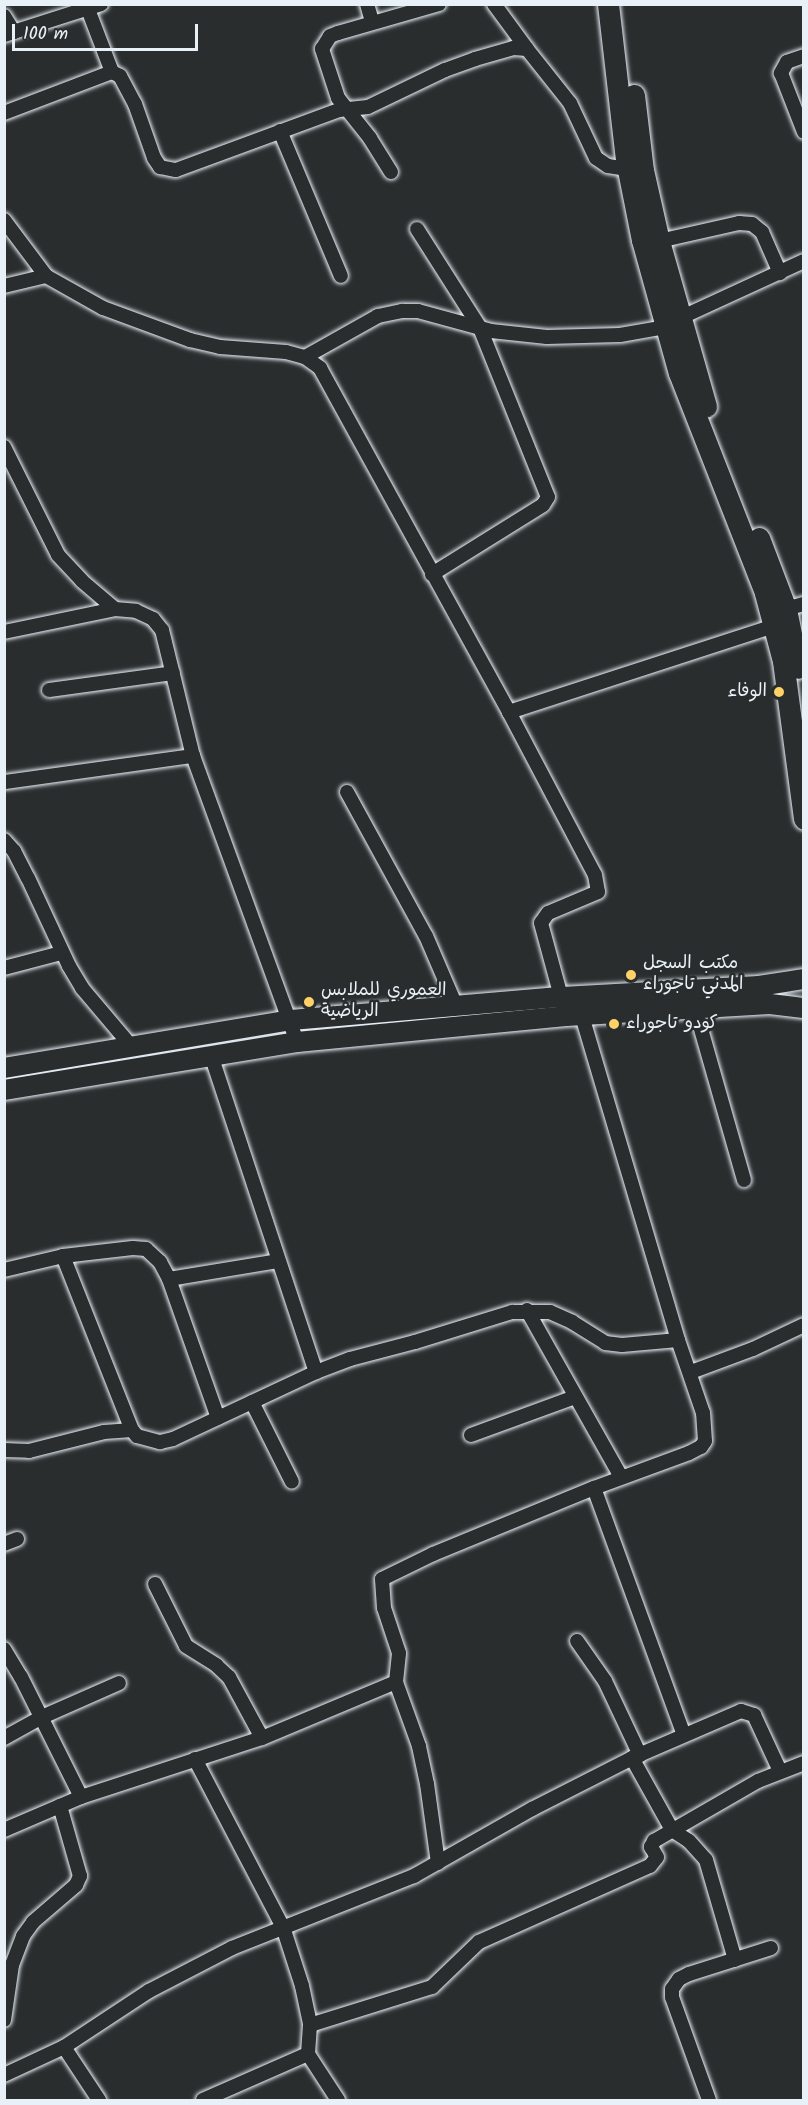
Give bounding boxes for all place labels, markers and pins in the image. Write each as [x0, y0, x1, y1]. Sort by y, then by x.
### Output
place label: الوفاء [728, 681, 767, 703]
marker: الوفاء [772, 685, 786, 699]
place label: مكتب السجل المدني تاجوراء [643, 954, 744, 996]
marker: مكتب السجل المدني تاجوراء [624, 968, 638, 982]
place label: العموري للملابس الرياضية [321, 981, 446, 1024]
marker: العموري للملابس الرياضية [302, 995, 316, 1009]
place label: كودو تاجوراء [626, 1013, 718, 1035]
marker: كودو تاجوراء [607, 1017, 621, 1031]

